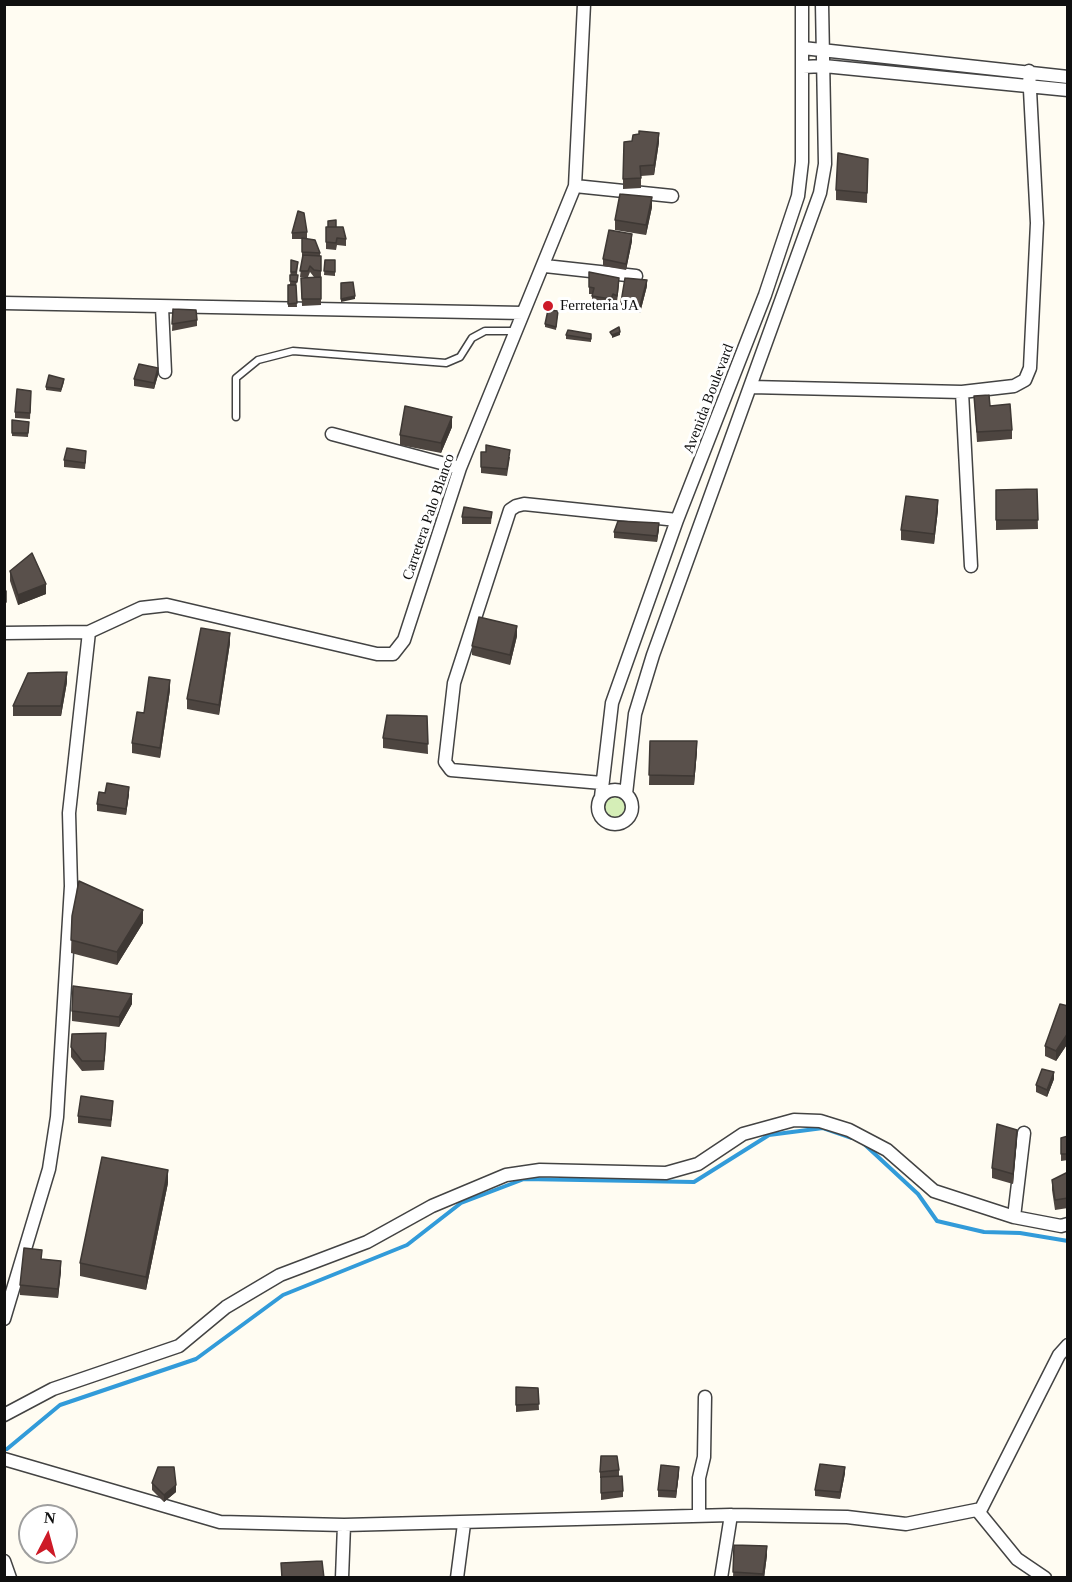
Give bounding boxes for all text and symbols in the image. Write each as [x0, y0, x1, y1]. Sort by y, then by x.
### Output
place label: Ferreteria JA [560, 297, 639, 315]
marker: Ferreteria JA [541, 299, 555, 313]
street label: Avenida Boulevard [680, 342, 738, 456]
street label: Carretera Palo Blanco [399, 451, 459, 583]
north arrow [18, 1504, 78, 1564]
text: N [43, 1509, 56, 1527]

